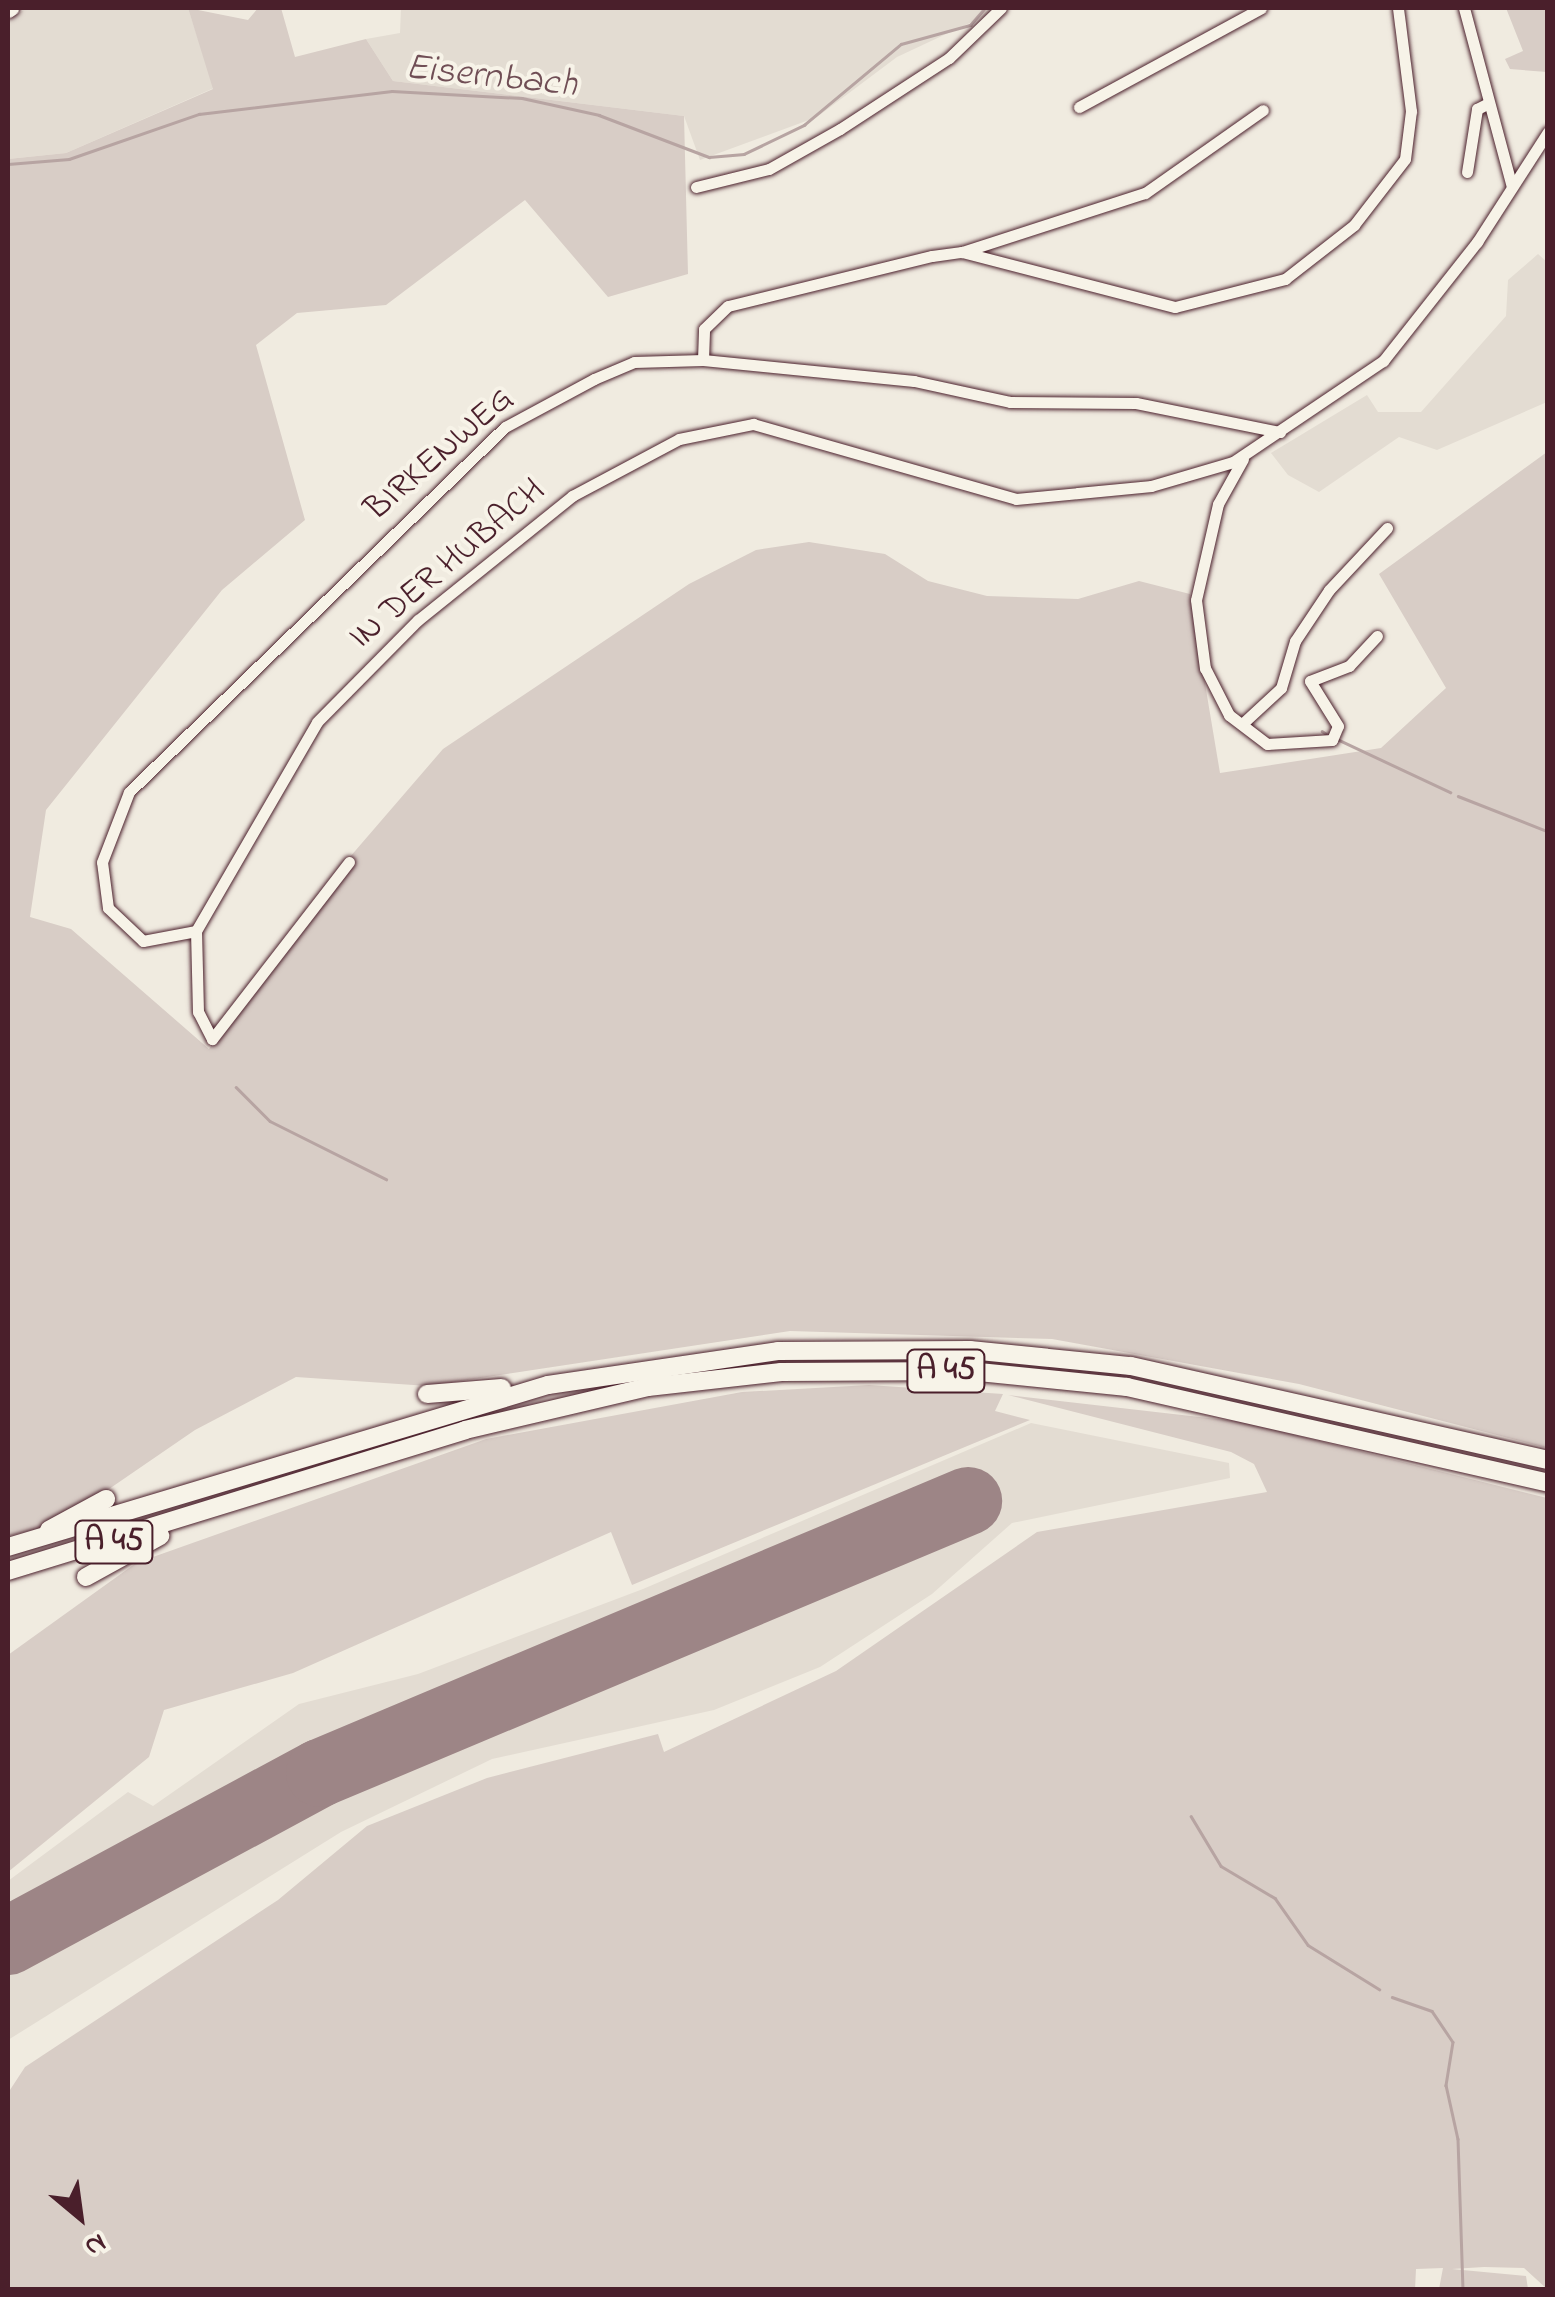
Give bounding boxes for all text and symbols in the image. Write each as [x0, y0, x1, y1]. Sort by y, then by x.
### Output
water label: Eisernbach [403, 46, 579, 110]
street label: BIRKENWEG [357, 379, 523, 531]
street label: IN DER HUBACH [342, 471, 554, 659]
road number: A 45 [906, 1344, 986, 1398]
road number: A 45 [74, 1515, 154, 1569]
north arrow [30, 2167, 130, 2267]
text: N [77, 2221, 113, 2266]

